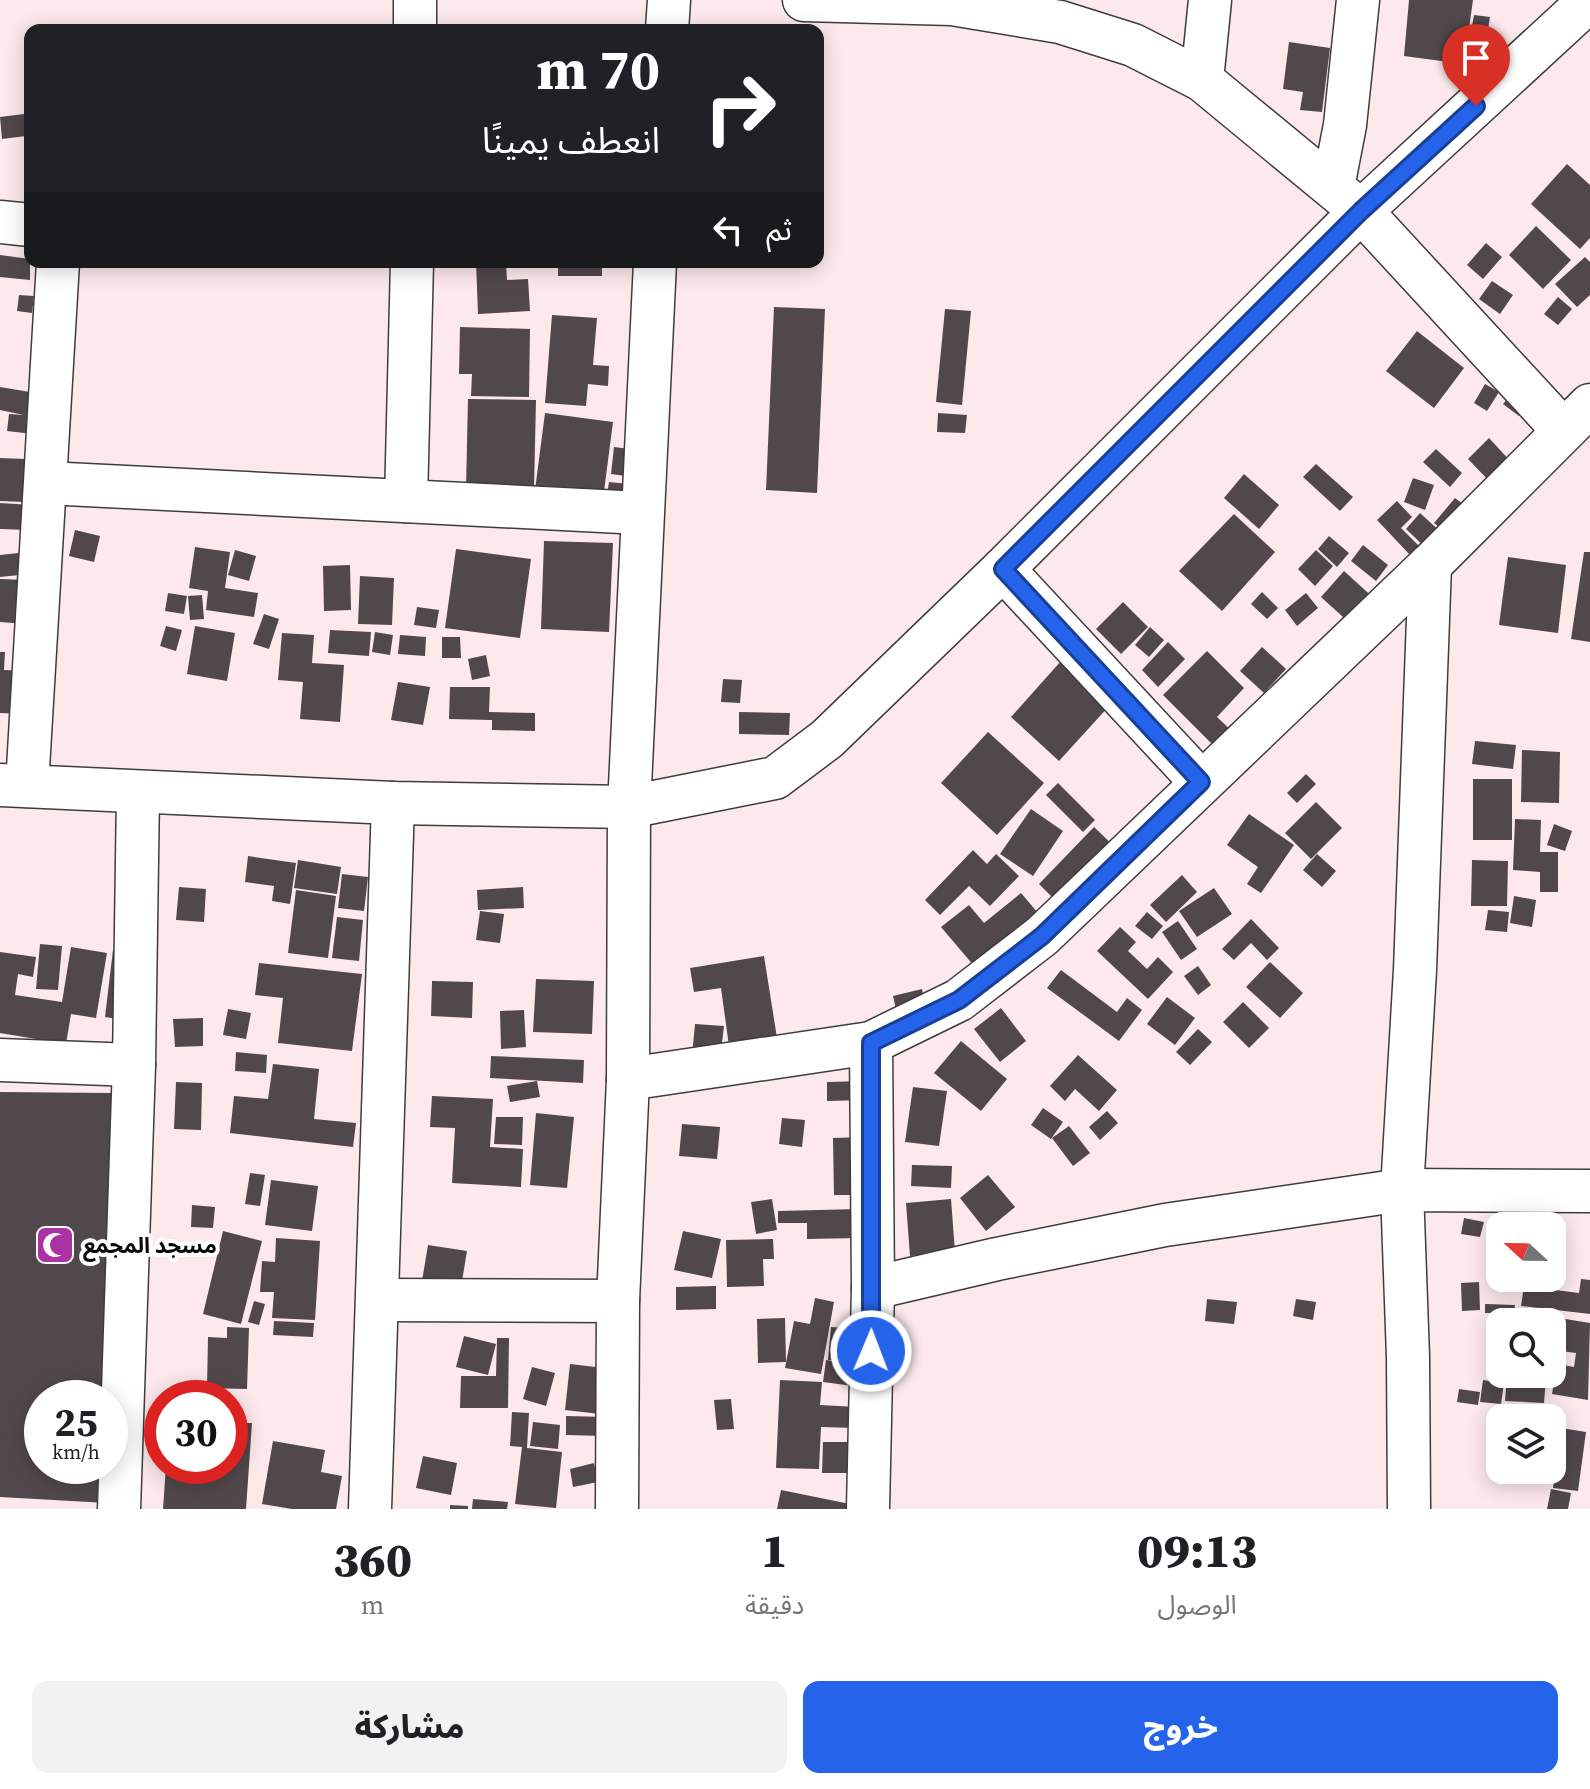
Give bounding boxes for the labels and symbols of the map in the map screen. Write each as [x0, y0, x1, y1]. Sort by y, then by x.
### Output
pin [1442, 24, 1510, 106]
north arrow [1486, 1212, 1566, 1292]
mosque icon: مسجد المجمع [34, 1224, 76, 1266]
place label: مسجد المجمع [83, 1230, 217, 1262]
position arrow [829, 1309, 913, 1393]
speed limit sign: 30 [144, 1380, 248, 1484]

